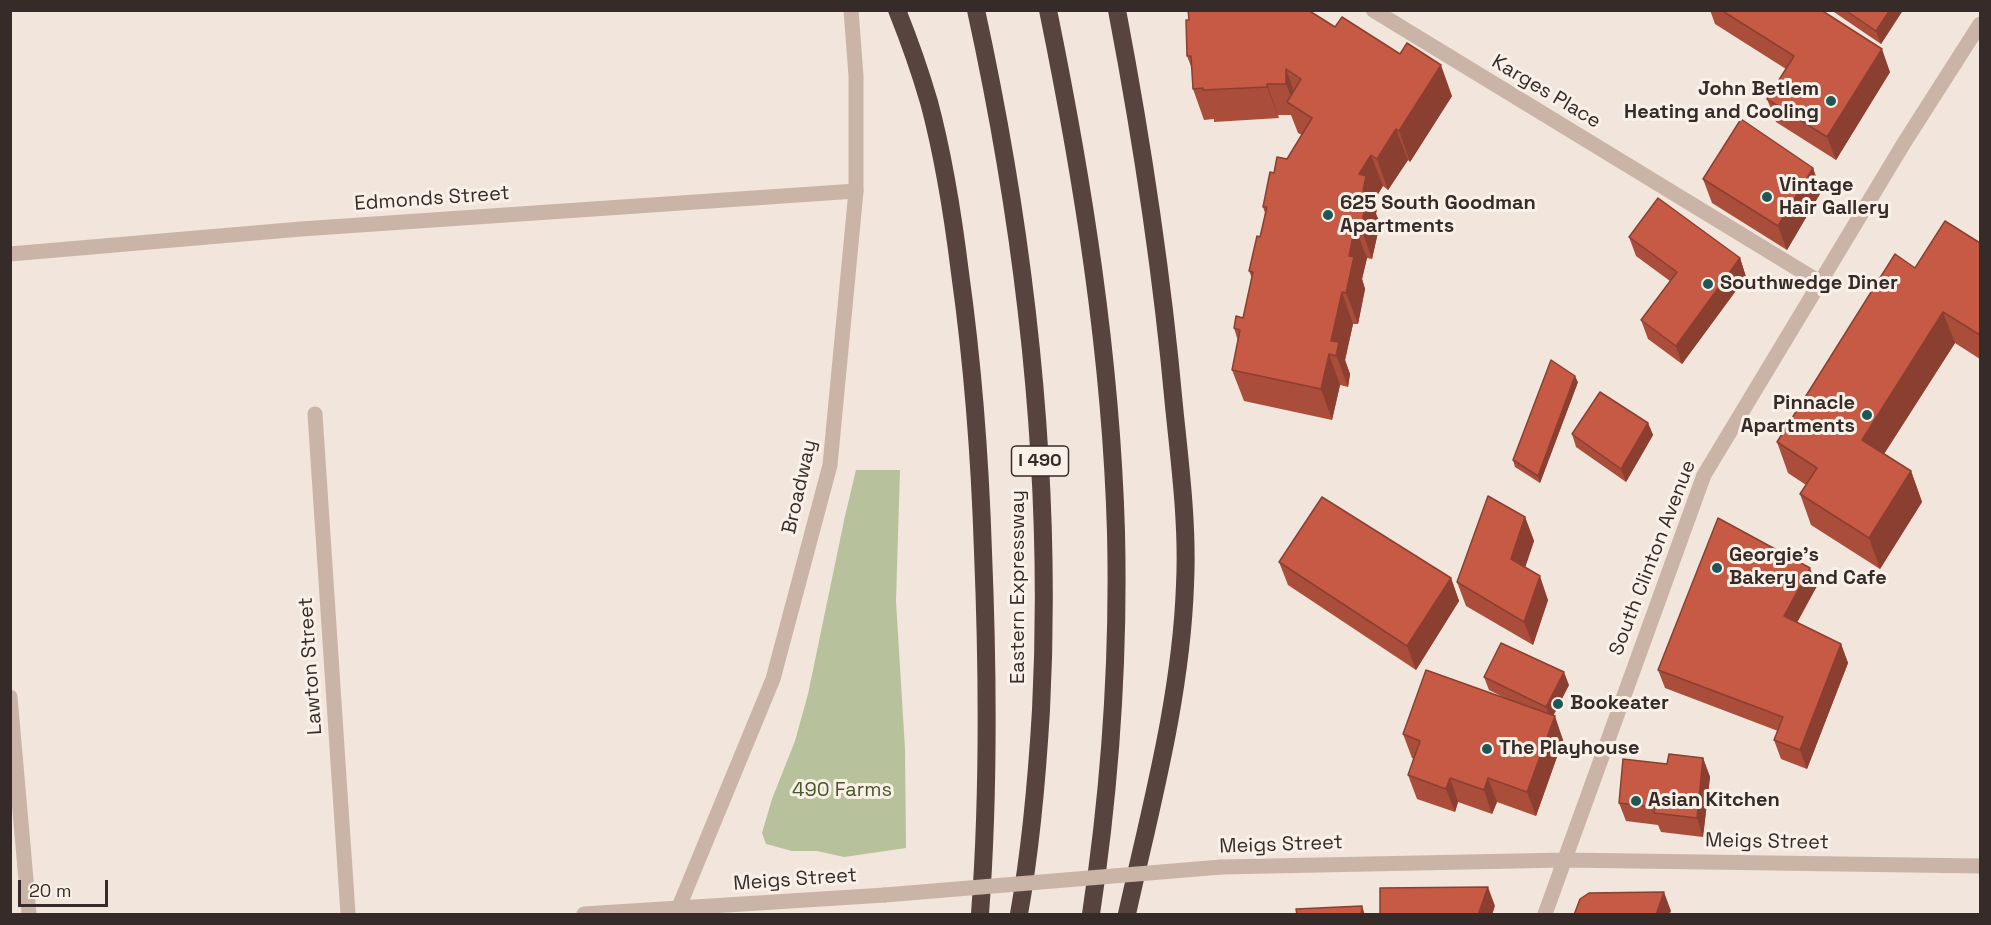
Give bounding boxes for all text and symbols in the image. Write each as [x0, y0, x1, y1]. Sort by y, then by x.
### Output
street label: Karges Place [1487, 50, 1605, 134]
place label: John Betlem Heating and Cooling [1624, 78, 1819, 125]
marker: John Betlem Heating and Cooling [1824, 94, 1838, 108]
place label: Vintage Hair Gallery [1779, 174, 1889, 221]
street label: Edmonds Street [354, 182, 510, 216]
marker: Vintage Hair Gallery [1760, 190, 1774, 204]
place label: 625 South Goodman Apartments [1340, 192, 1536, 239]
marker: 625 South Goodman Apartments [1321, 208, 1335, 222]
place label: Southwedge Diner [1720, 272, 1898, 296]
marker: Southwedge Diner [1701, 277, 1715, 291]
place label: Pinnacle Apartments [1741, 392, 1855, 439]
marker: Pinnacle Apartments [1860, 408, 1874, 422]
street label: Broadway [777, 437, 823, 537]
road number: I 490 [1012, 446, 1068, 476]
street label: South Clinton Avenue [1605, 457, 1701, 659]
street label: Eastern Expressway [1007, 490, 1031, 684]
place label: Georgie's Bakery and Cafe [1729, 544, 1887, 591]
marker: Georgie's Bakery and Cafe [1710, 561, 1724, 575]
street label: Lawton Street [294, 596, 328, 736]
place label: Bookeater [1570, 692, 1669, 716]
marker: Bookeater [1551, 697, 1565, 711]
place label: The Playhouse [1499, 737, 1640, 761]
marker: The Playhouse [1480, 742, 1494, 756]
park label: 490 Farms [792, 779, 892, 803]
place label: Asian Kitchen [1648, 789, 1780, 813]
marker: Asian Kitchen [1629, 794, 1643, 808]
street label: Meigs Street [1705, 829, 1829, 855]
street label: Meigs Street [1219, 831, 1343, 859]
street label: Meigs Street [732, 864, 858, 896]
scale bar [21, 868, 111, 906]
text: 20 m [29, 879, 72, 902]

